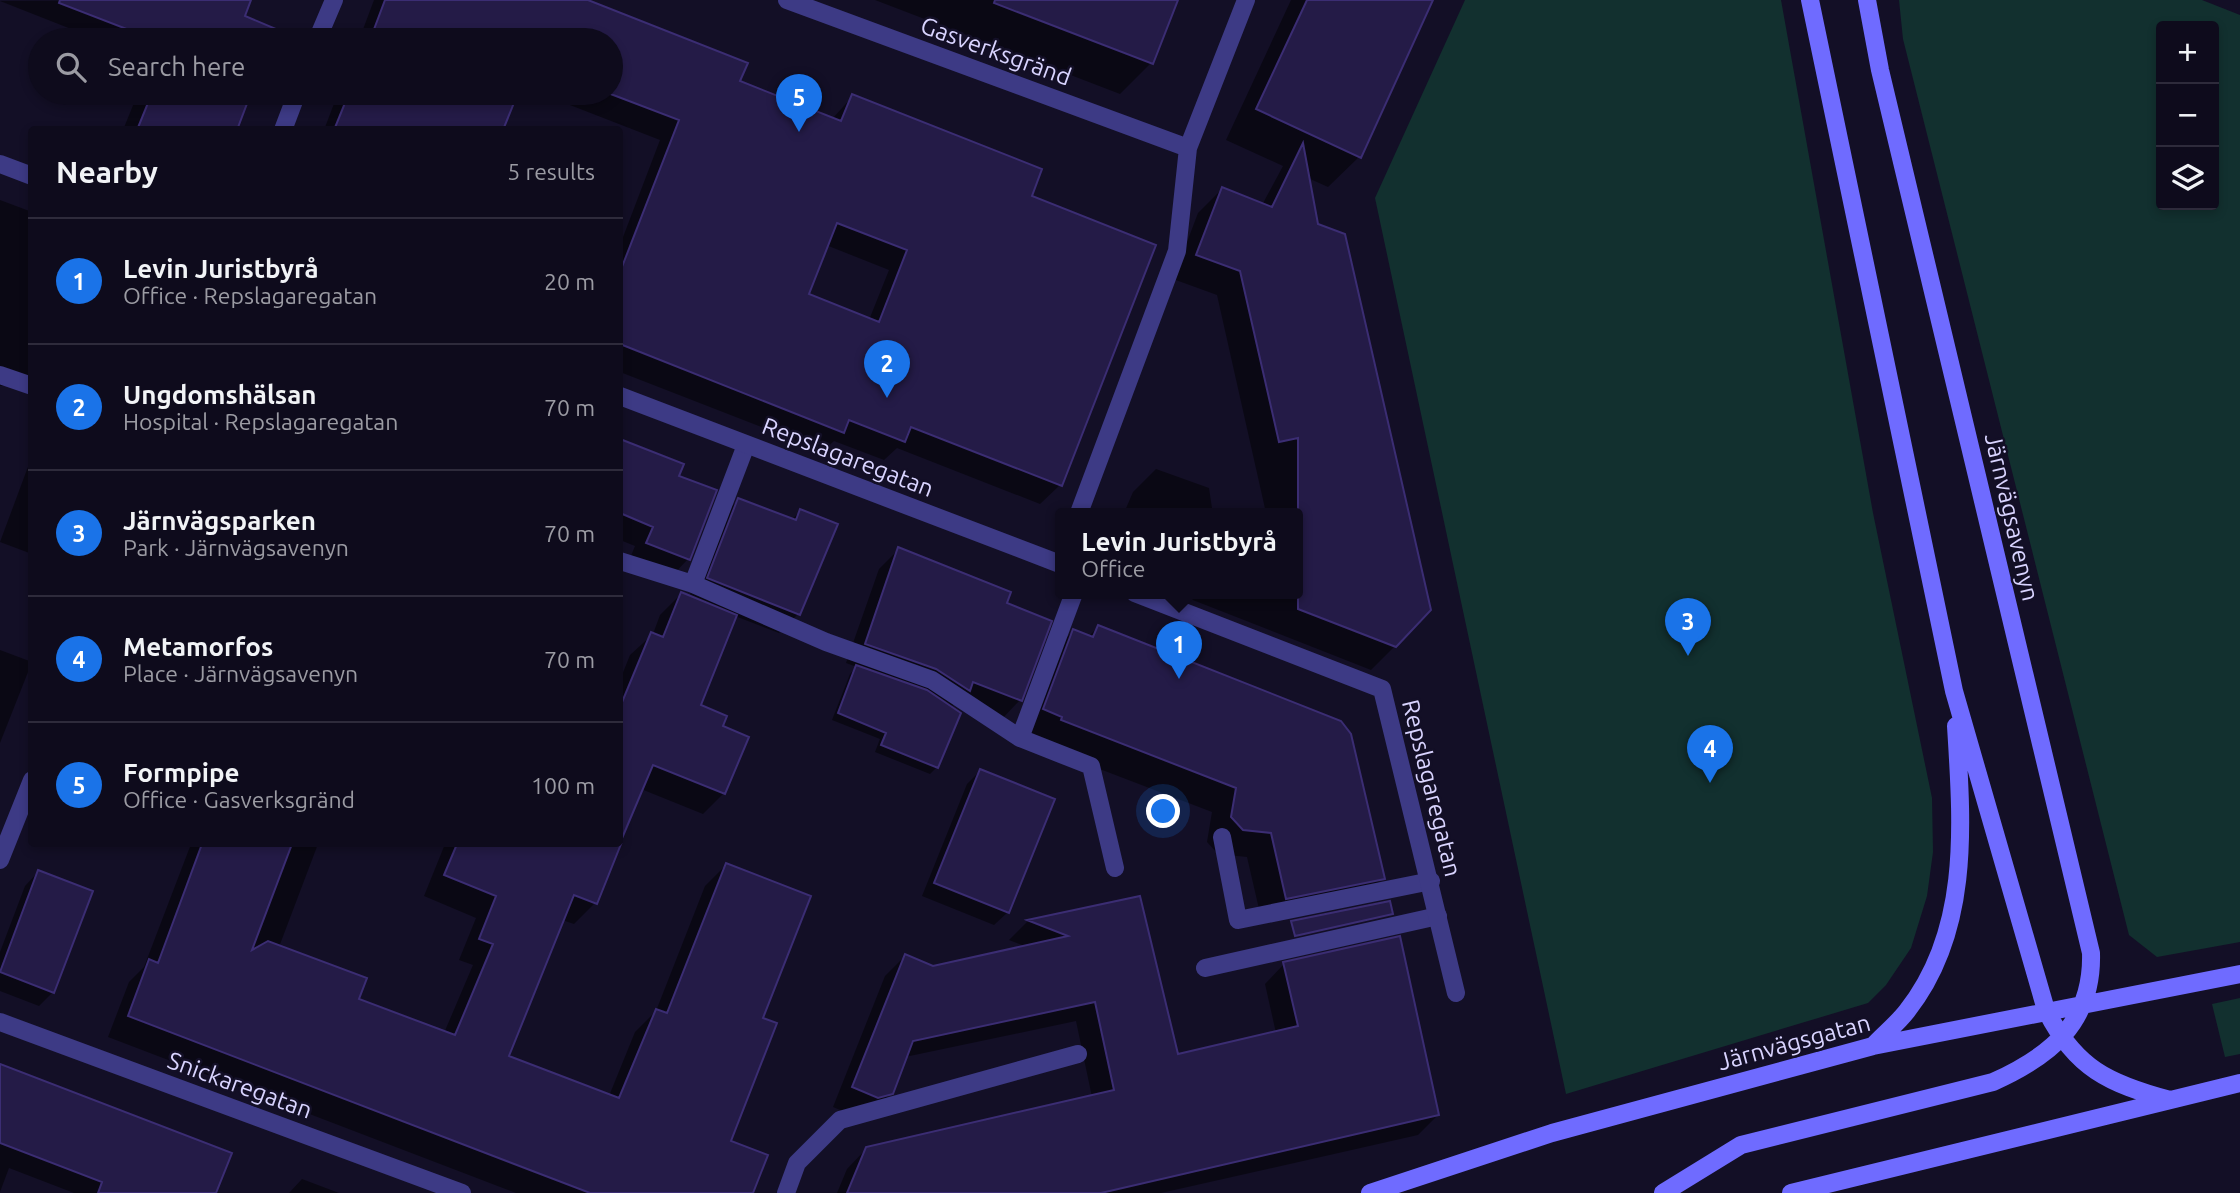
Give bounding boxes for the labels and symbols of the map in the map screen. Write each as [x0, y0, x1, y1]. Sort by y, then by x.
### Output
street label: Gasverksgränd [917, 11, 1075, 91]
pin: 5 [776, 74, 822, 132]
pin: 2 [864, 340, 910, 398]
street label: Repslagaregatan [759, 412, 937, 502]
street label: Järnvägsavenyn [1980, 431, 2044, 603]
pin: 3 [1665, 598, 1711, 656]
pin: 1 [1156, 621, 1202, 679]
street label: Repslagaregatan [1397, 697, 1467, 879]
pin: 4 [1687, 725, 1733, 783]
your location [1146, 794, 1180, 828]
street label: Järnvägsgatan [1715, 1009, 1873, 1075]
street label: Snickaregatan [164, 1046, 316, 1124]

